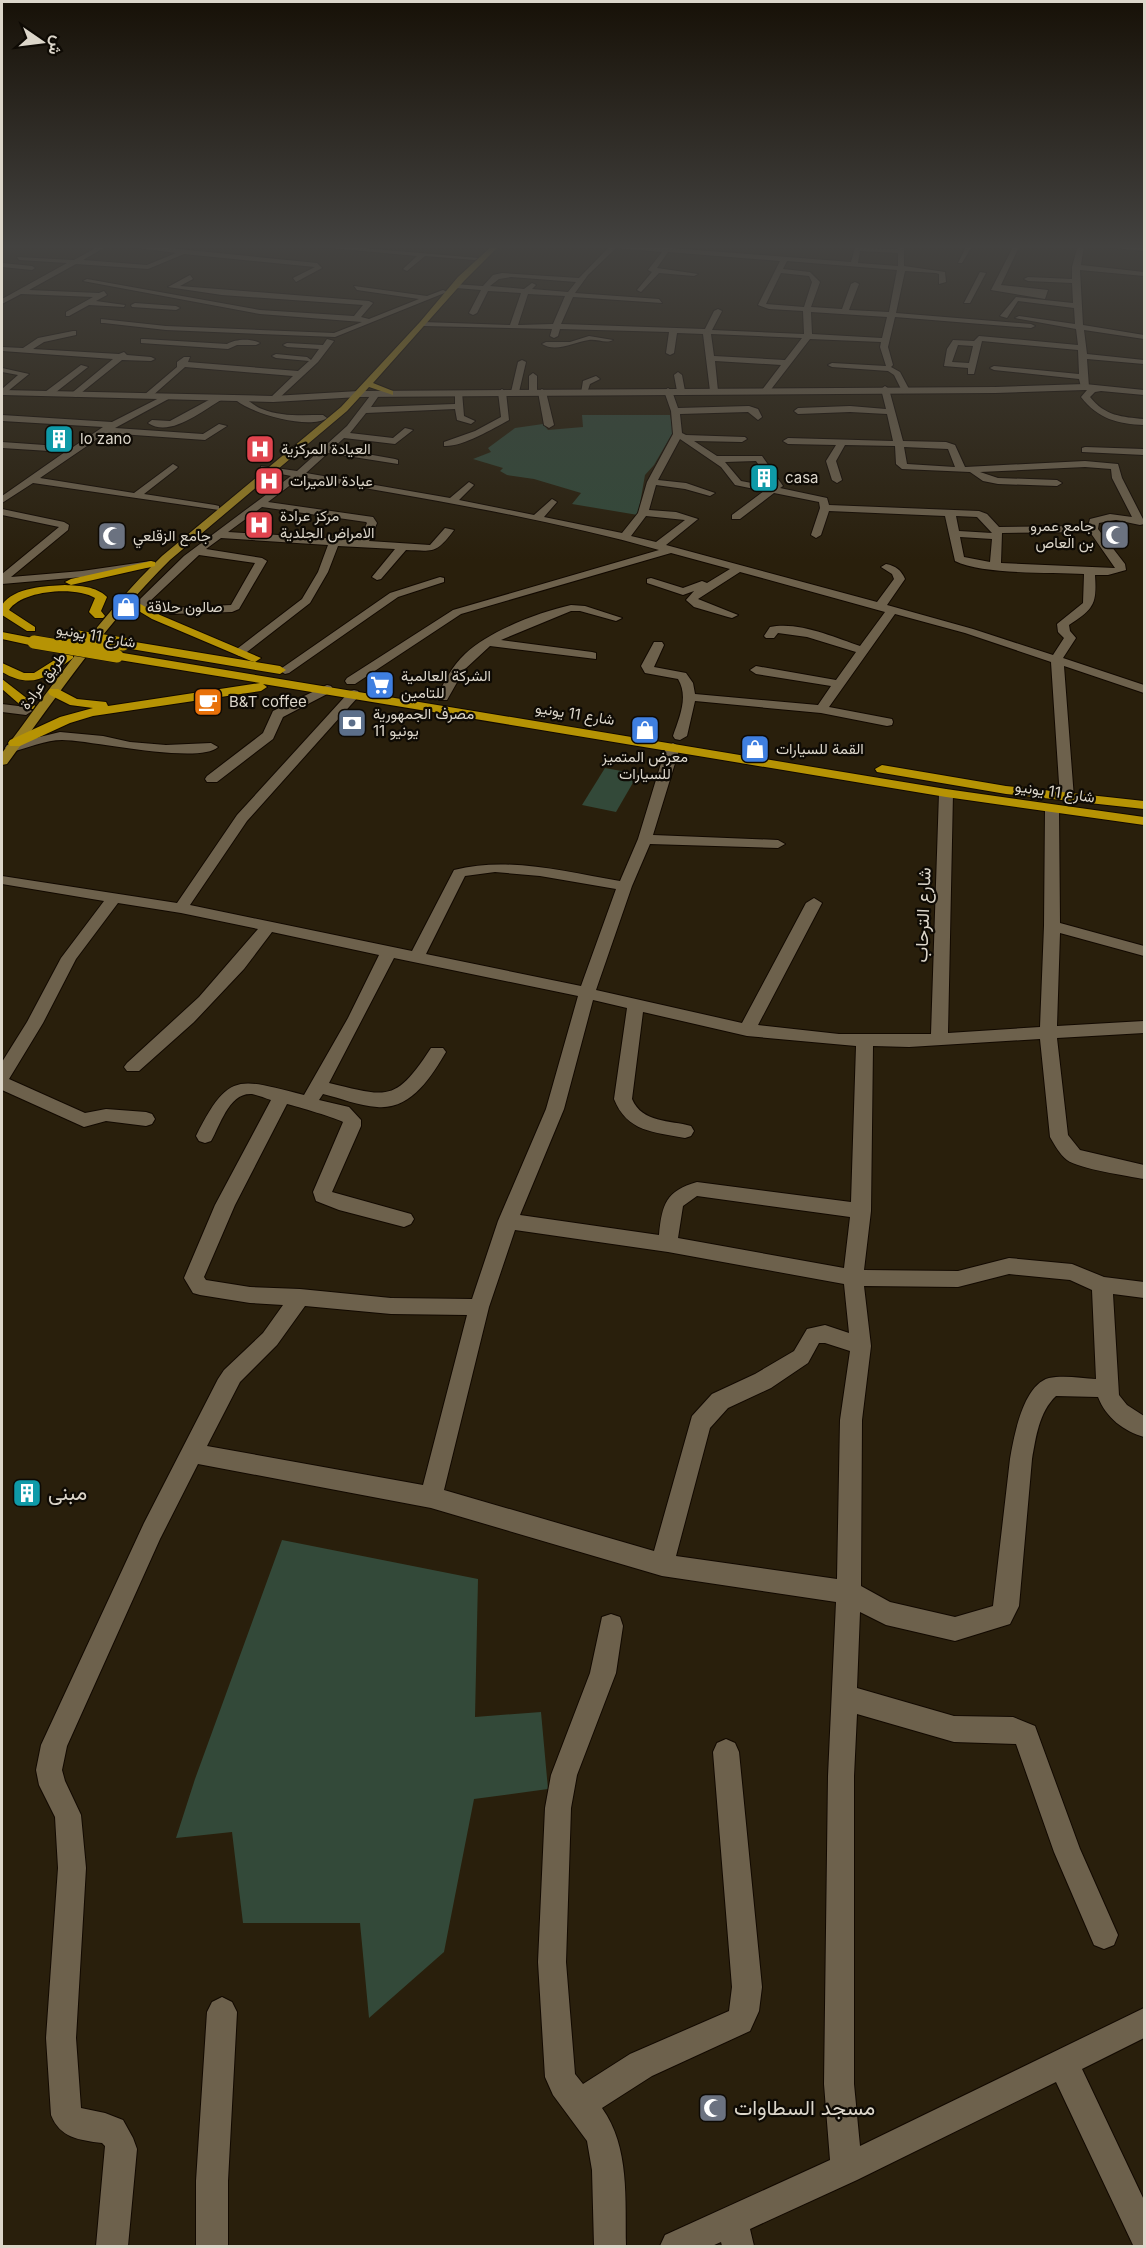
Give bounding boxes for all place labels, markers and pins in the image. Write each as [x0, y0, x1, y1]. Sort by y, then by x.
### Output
building icon: lo zano [43, 423, 75, 455]
place label: lo zano [80, 429, 131, 448]
hospital icon: العيادة المركزية [244, 433, 276, 465]
place label: العيادة المركزية [281, 439, 371, 458]
building icon: casa [748, 462, 780, 494]
hospital icon: عيادة الاميرات [253, 465, 285, 497]
place label: casa [785, 468, 818, 487]
place label: عيادة الاميرات [290, 471, 373, 490]
place label: مركز عرادة الامراض الجلدية [280, 506, 374, 543]
hospital icon: مركز عرادة الامراض الجلدية [243, 509, 275, 541]
place label: جامع عمرو بن العاص [1030, 516, 1094, 553]
mosque icon: جامع عمرو بن العاص [1099, 519, 1131, 551]
mosque icon: جامع الزقلعي [96, 520, 128, 552]
place label: جامع الزقلعي [133, 526, 211, 549]
shop icon: صالون حلاقة [110, 591, 142, 623]
place label: صالون حلاقة [147, 597, 223, 616]
place label: الشركة العالمية للتامين [401, 666, 491, 703]
supermarket icon: الشركة العالمية للتامين [364, 669, 396, 701]
cafe icon: B&T coffee [192, 686, 224, 718]
place label: B&T coffee [229, 692, 307, 711]
place label: مصرف الجمهورية 11 يونيو [373, 704, 474, 740]
bank icon: مصرف الجمهورية 11 يونيو [336, 707, 368, 739]
shop icon: معرض المتميز للسيارات [629, 714, 661, 746]
shop icon: القمة للسيارات [739, 733, 771, 765]
place label: القمة للسيارات [776, 739, 864, 758]
place label: معرض المتميز للسيارات [601, 747, 688, 783]
building icon: مبنى [11, 1477, 43, 1509]
place label: مبنى [48, 1480, 87, 1505]
mosque icon: مسجد السطاوات [697, 2092, 729, 2124]
place label: مسجد السطاوات [734, 2095, 875, 2121]

